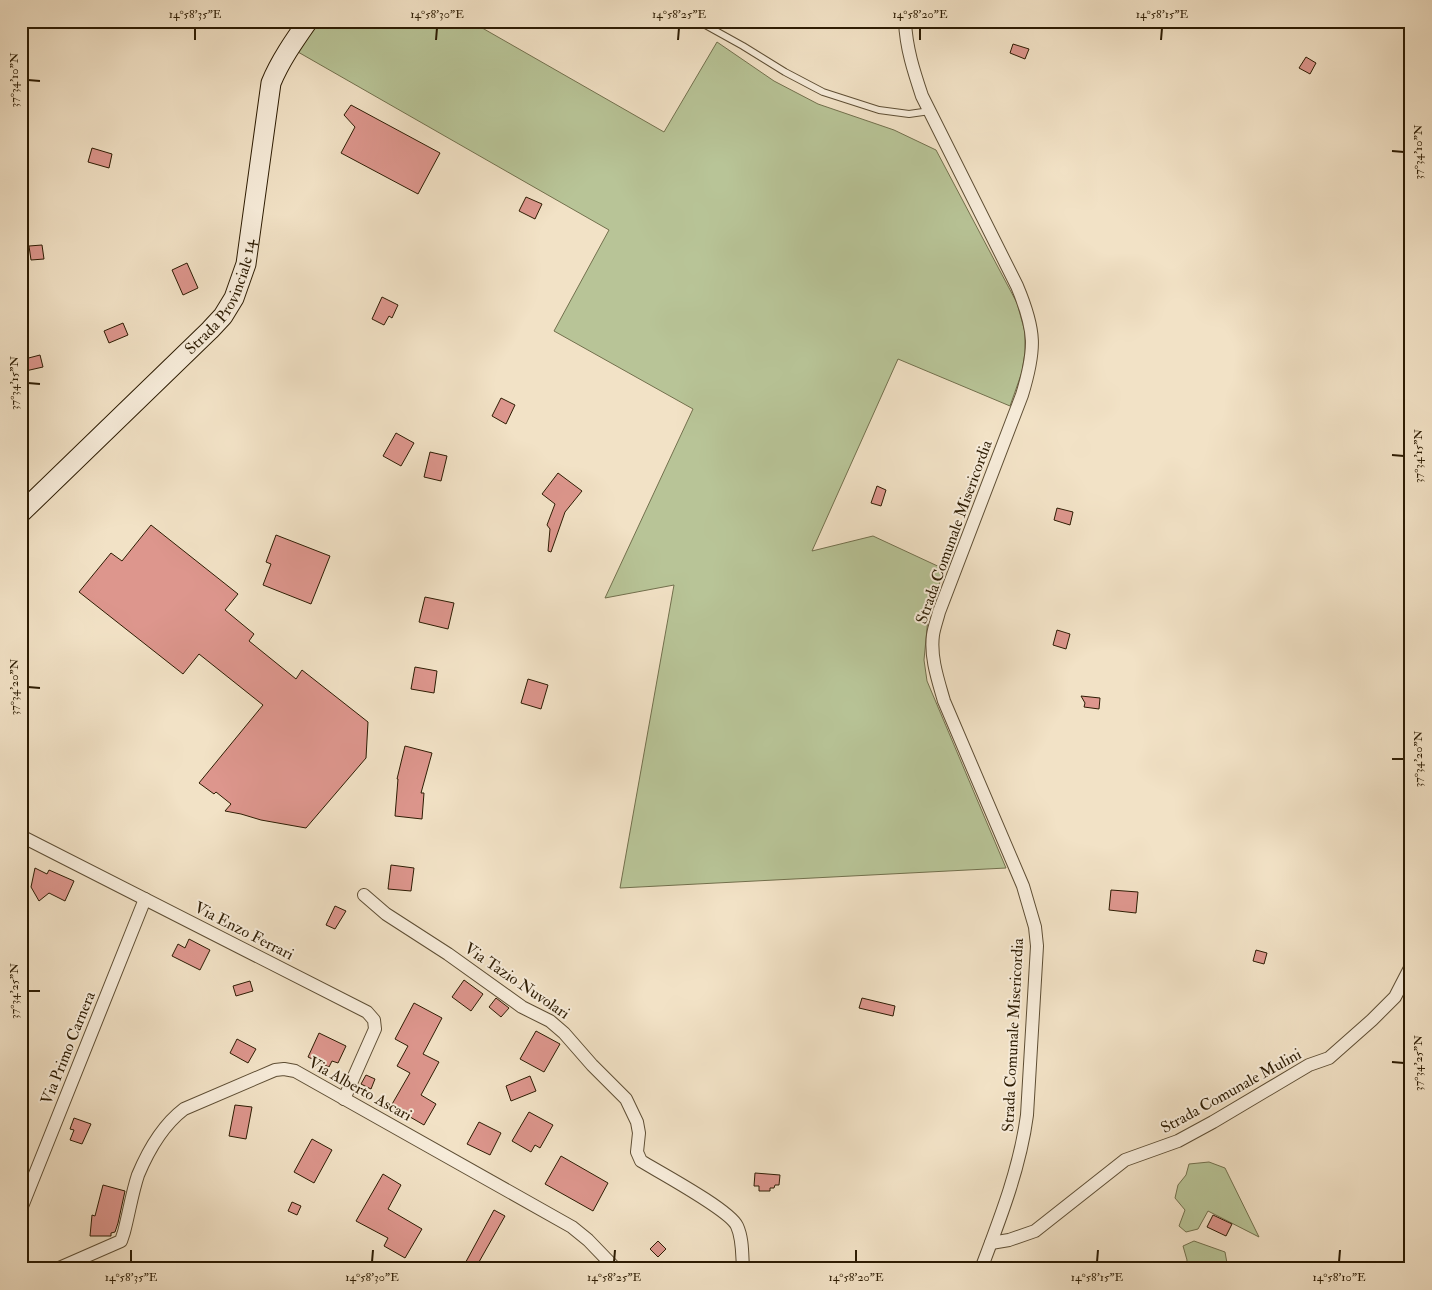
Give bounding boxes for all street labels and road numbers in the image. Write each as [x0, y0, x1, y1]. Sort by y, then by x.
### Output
street label: Strada Provinciale 14 [181, 237, 259, 359]
street label: Strada Comunale Misericordia [911, 437, 997, 627]
street label: Via Enzo Ferrari [191, 897, 297, 965]
street label: Strada Comunale Misericordia [998, 937, 1028, 1132]
street label: Via Tazio Nuvolari [461, 938, 573, 1024]
street label: Via Primo Carnera [36, 988, 100, 1107]
street label: Strada Comunale Mulini [1157, 1044, 1305, 1138]
street label: Via Alberto Ascari [305, 1052, 415, 1126]

